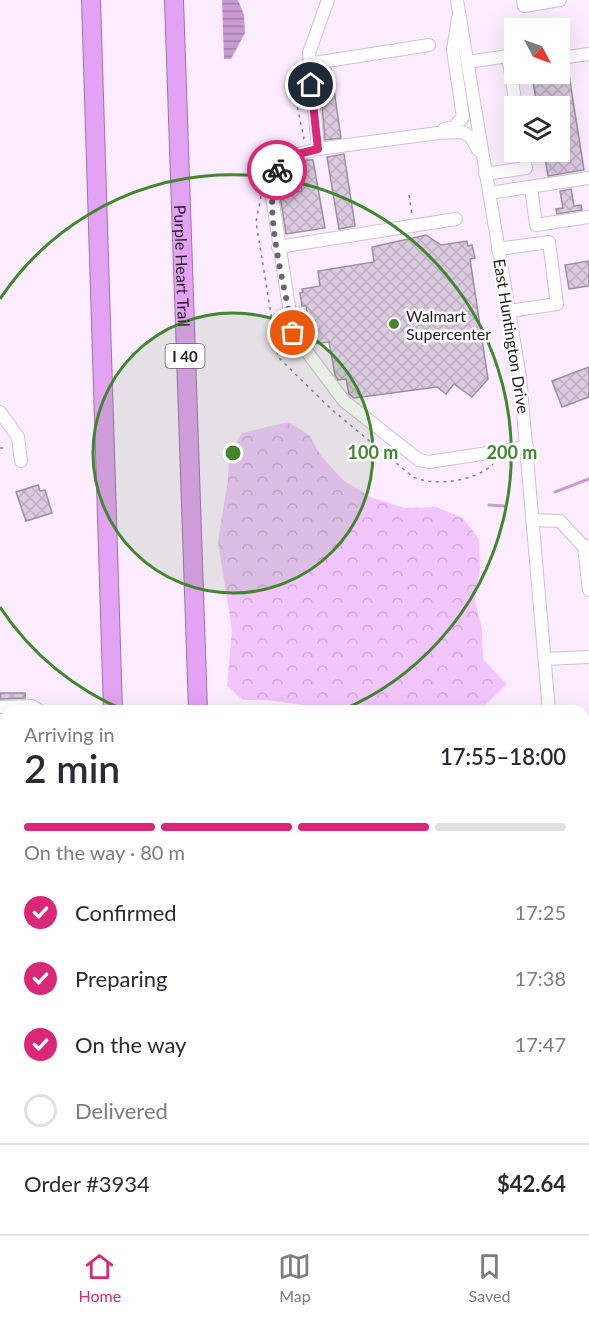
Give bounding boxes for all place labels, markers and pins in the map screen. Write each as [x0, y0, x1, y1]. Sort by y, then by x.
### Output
pin [285, 59, 336, 110]
place label: Walmart Supercenter [406, 306, 491, 343]
pin [267, 307, 318, 358]
marker: Walmart Supercenter [387, 317, 401, 331]
centre of rings [223, 443, 243, 463]

